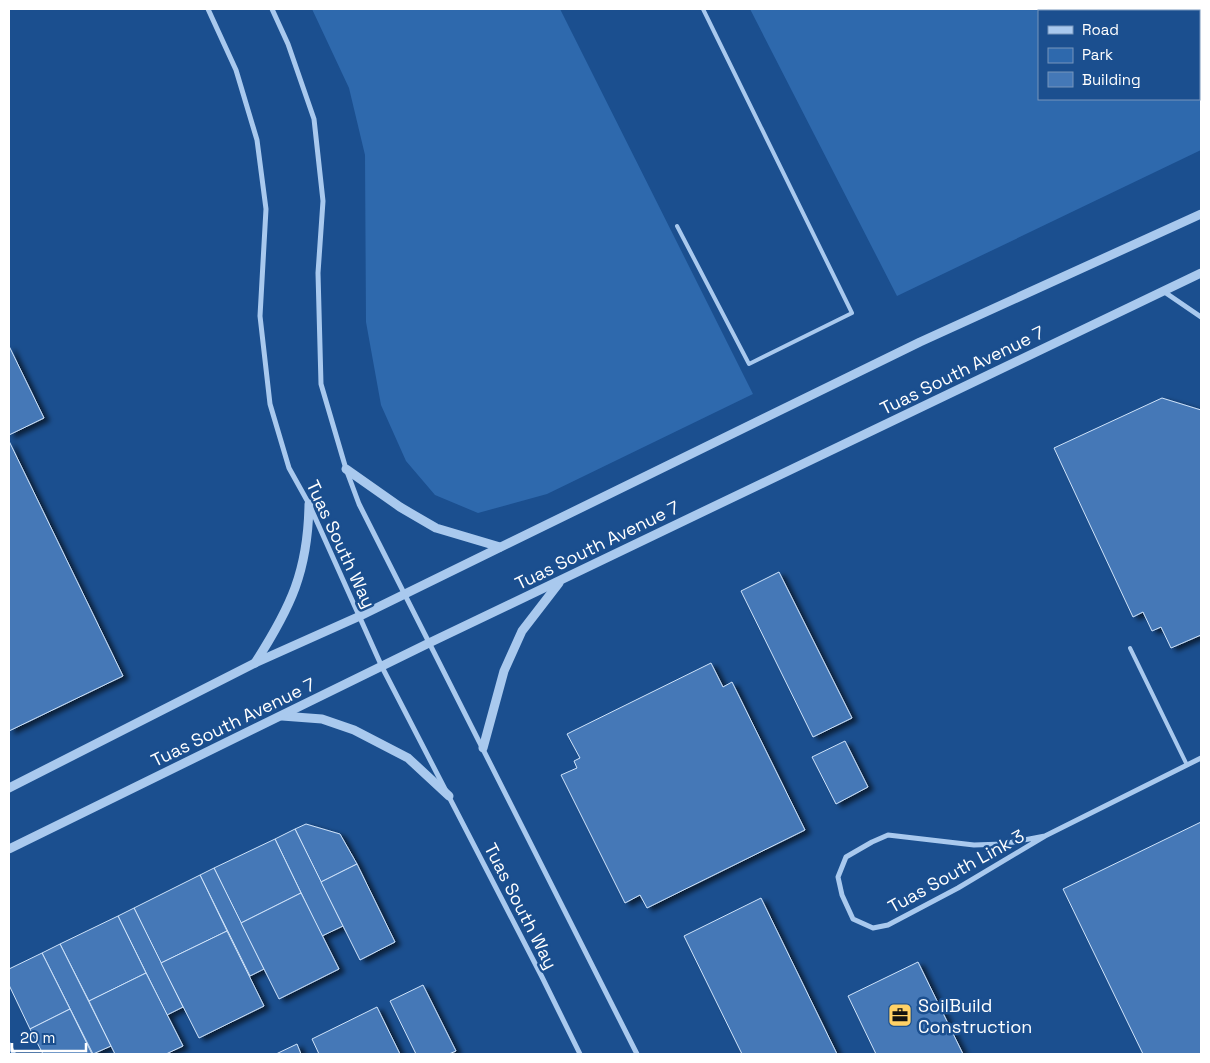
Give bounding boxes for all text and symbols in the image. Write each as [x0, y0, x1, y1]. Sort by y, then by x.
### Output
legend [1038, 10, 1200, 100]
text: Road [1082, 20, 1119, 39]
text: Park [1082, 45, 1113, 64]
text: Building [1082, 70, 1141, 89]
street label: Tuas South Avenue 7 [876, 320, 1048, 420]
street label: Tuas South Way [301, 476, 381, 612]
street label: Tuas South Avenue 7 [511, 495, 683, 595]
street label: Tuas South Avenue 7 [147, 672, 319, 772]
street label: Tuas South Link 3 [884, 824, 1028, 918]
street label: Tuas South Way [479, 839, 563, 973]
place label: SoilBuild Construction [918, 994, 1032, 1038]
office icon: SoilBuild Construction [887, 1002, 913, 1028]
scale bar [12, 1020, 86, 1052]
text: 20 m [20, 1028, 55, 1047]

